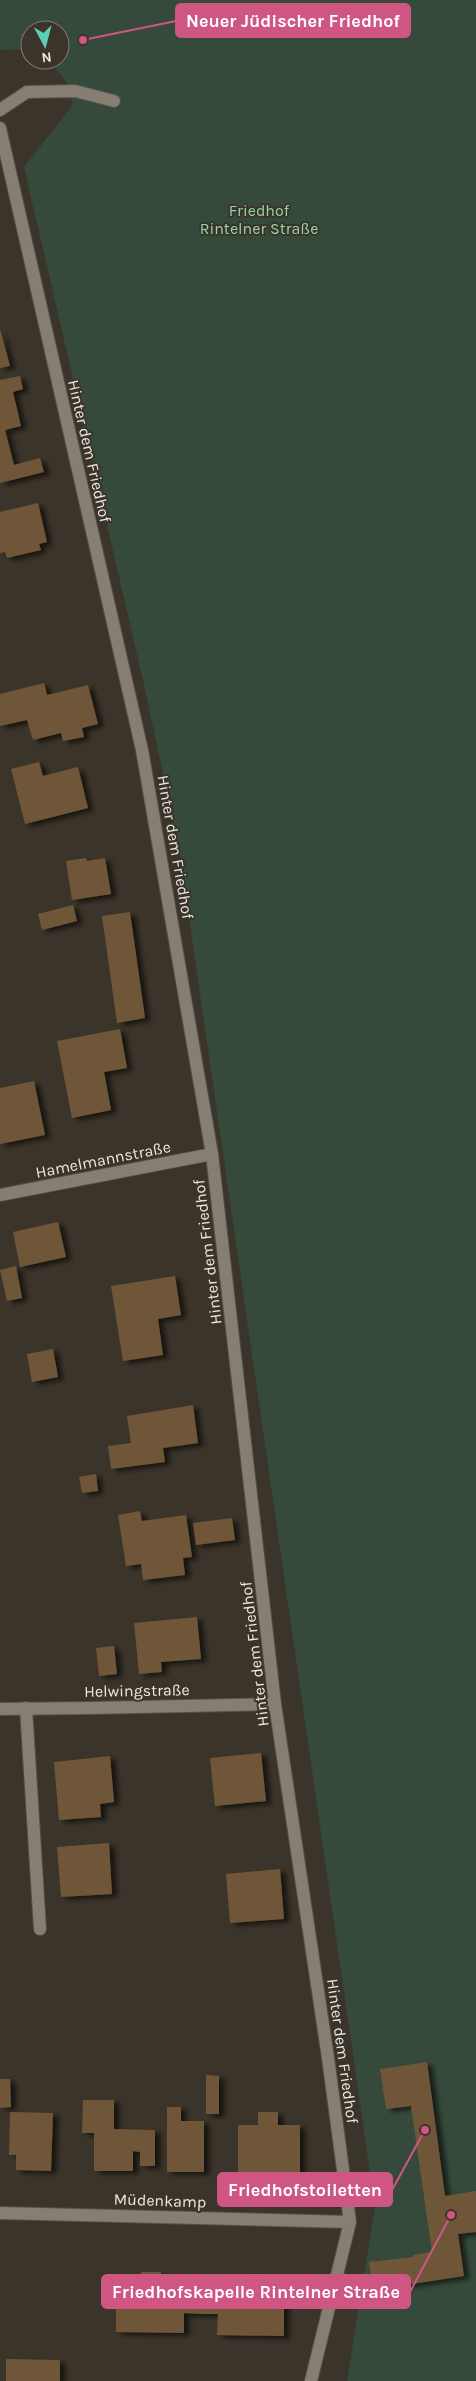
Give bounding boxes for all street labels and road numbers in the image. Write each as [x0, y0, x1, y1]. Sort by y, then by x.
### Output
street label: Hinter dem Friedhof [64, 378, 115, 525]
street label: Hinter dem Friedhof [153, 774, 198, 921]
street label: Hamelmannstraße [34, 1137, 172, 1182]
street label: Hinter dem Friedhof [189, 1178, 226, 1326]
street label: Hinter dem Friedhof [236, 1580, 273, 1728]
street label: Helwingstraße [84, 1680, 190, 1701]
street label: Hinter dem Friedhof [323, 1977, 362, 2125]
street label: Müdenkamp [113, 2189, 207, 2212]

